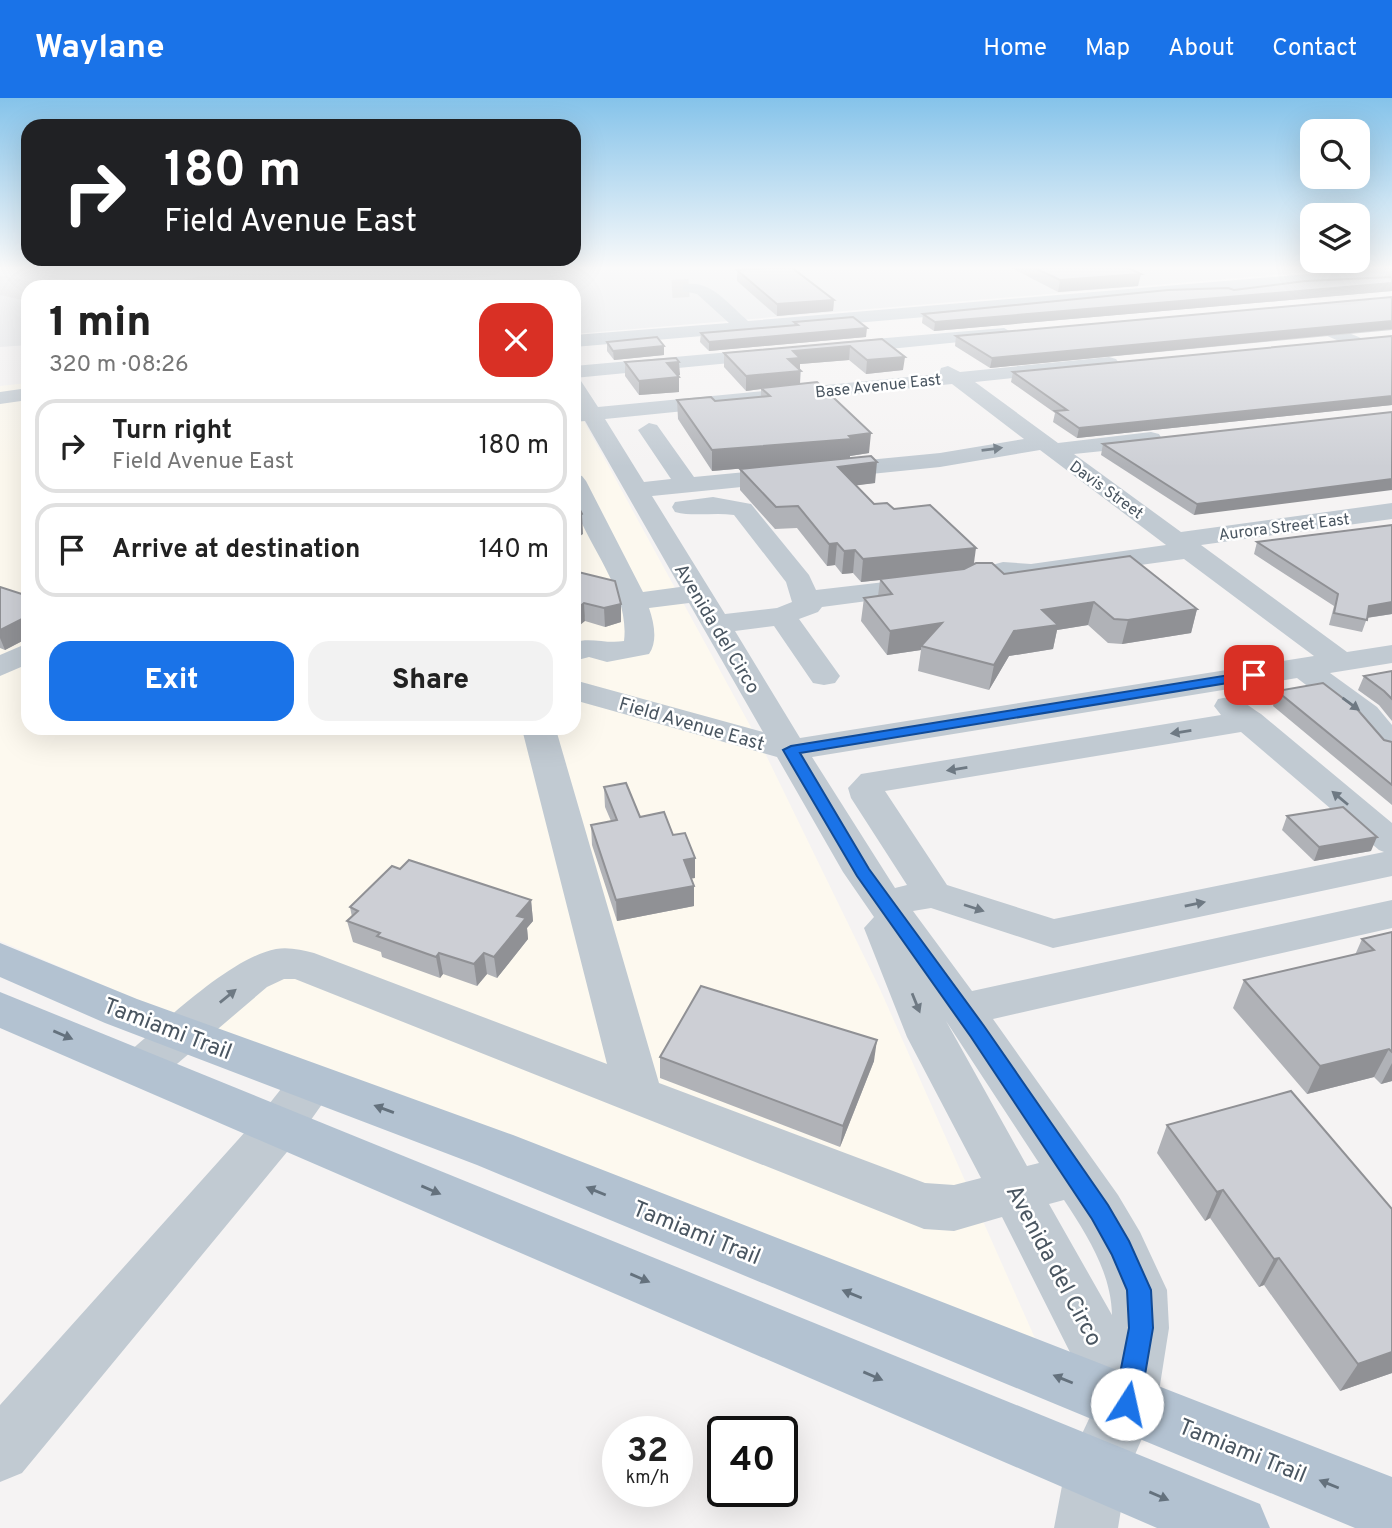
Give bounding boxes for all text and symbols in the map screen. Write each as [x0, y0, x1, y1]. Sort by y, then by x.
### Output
text: Waylane [35, 28, 165, 70]
text: Home [983, 34, 1047, 64]
text: Map [1085, 34, 1130, 64]
text: About [1168, 34, 1234, 64]
text: Contact [1272, 34, 1357, 64]
map controls [1300, 119, 1370, 273]
button: search [1300, 119, 1370, 189]
text: 180 m [164, 142, 301, 204]
icon: right [49, 147, 140, 238]
text: Field Avenue East [164, 203, 417, 243]
button: layers [1300, 203, 1370, 273]
text: 1 min [49, 298, 152, 351]
button: close [479, 303, 553, 377]
text: 320 m · 08:26 [49, 351, 189, 380]
street label: Base Avenue East [814, 370, 942, 404]
text: Turn right [112, 415, 232, 448]
icon: right [53, 427, 91, 465]
text: 180 m [479, 430, 549, 463]
one-way arrow [981, 444, 1003, 455]
text: Field Avenue East [112, 448, 294, 477]
street label: Davis Street [1065, 457, 1147, 524]
street label: Aurora Street East [1218, 510, 1351, 546]
icon: arrive [53, 531, 91, 569]
text: Arrive at destination [112, 534, 360, 567]
text: 140 m [479, 534, 549, 567]
street label: Avenida del Circo [668, 560, 765, 698]
button: Exit [49, 641, 294, 721]
button: Share [308, 641, 553, 721]
pin [1224, 645, 1284, 705]
icon: arrive [1235, 656, 1273, 694]
street label: Field Avenue East [616, 693, 767, 757]
one-way arrow [1342, 696, 1360, 711]
one-way arrow [1170, 727, 1192, 738]
one-way arrow [946, 764, 968, 775]
one-way arrow [1331, 791, 1348, 806]
one-way arrow [1184, 899, 1206, 910]
one-way arrow [964, 903, 985, 914]
one-way arrow [218, 988, 236, 1003]
street label: Tamiami Trail [99, 992, 236, 1068]
one-way arrow [910, 993, 921, 1014]
one-way arrow [53, 1029, 73, 1041]
one-way arrow [373, 1103, 394, 1114]
street label: Avenida del Circo [998, 1181, 1107, 1352]
one-way arrow [420, 1185, 441, 1196]
one-way arrow [586, 1185, 606, 1197]
street label: Tamiami Trail [628, 1195, 764, 1273]
one-way arrow [630, 1273, 651, 1284]
one-way arrow [842, 1289, 863, 1300]
position arrow [1090, 1367, 1164, 1441]
one-way arrow [862, 1371, 883, 1382]
one-way arrow [1053, 1374, 1074, 1385]
street label: Tamiami Trail [1174, 1413, 1310, 1491]
speed limit sign: 40 [707, 1416, 798, 1507]
text: 32 [627, 1430, 668, 1474]
text: km/h [626, 1467, 669, 1490]
one-way arrow [1318, 1479, 1339, 1490]
one-way arrow [1149, 1491, 1170, 1502]

